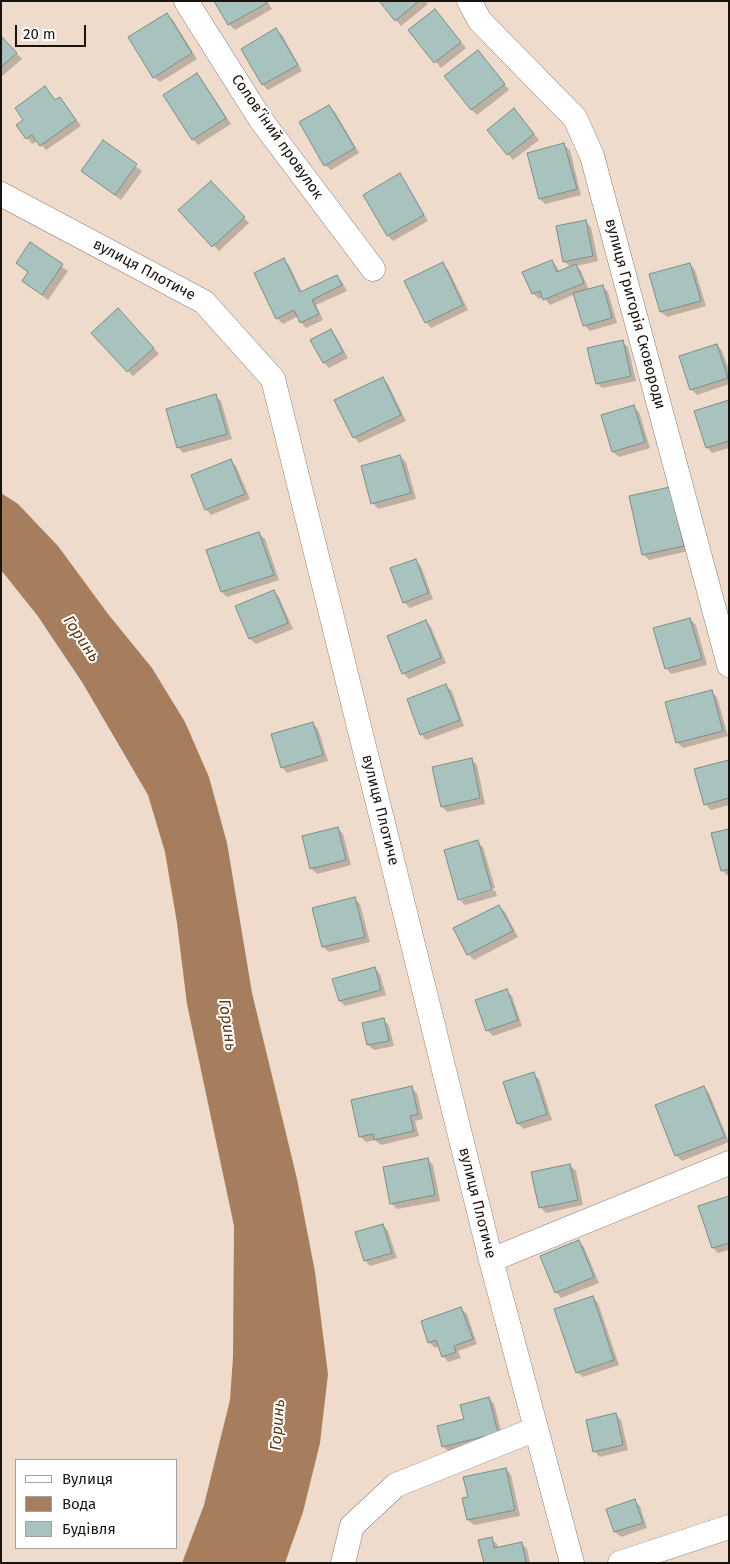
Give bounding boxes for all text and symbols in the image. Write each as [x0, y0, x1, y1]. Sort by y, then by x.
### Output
scale bar [18, 15, 89, 47]
text: 20 m [23, 25, 56, 43]
street label: Соловʼїний провулок [227, 71, 327, 203]
street label: вулиця Григорія Сковороди [601, 217, 669, 411]
street label: вулиця Плотиче [90, 235, 198, 305]
water label: Горинь [59, 612, 103, 666]
street label: вулиця Плотиче [358, 753, 402, 867]
water label: Горинь [214, 998, 240, 1052]
street label: вулиця Плотиче [455, 1146, 499, 1260]
water label: Горинь [267, 1399, 289, 1451]
legend [15, 1459, 178, 1549]
text: Вулиця [62, 1470, 113, 1488]
text: Вода [62, 1495, 96, 1513]
text: Будівля [62, 1520, 116, 1538]

